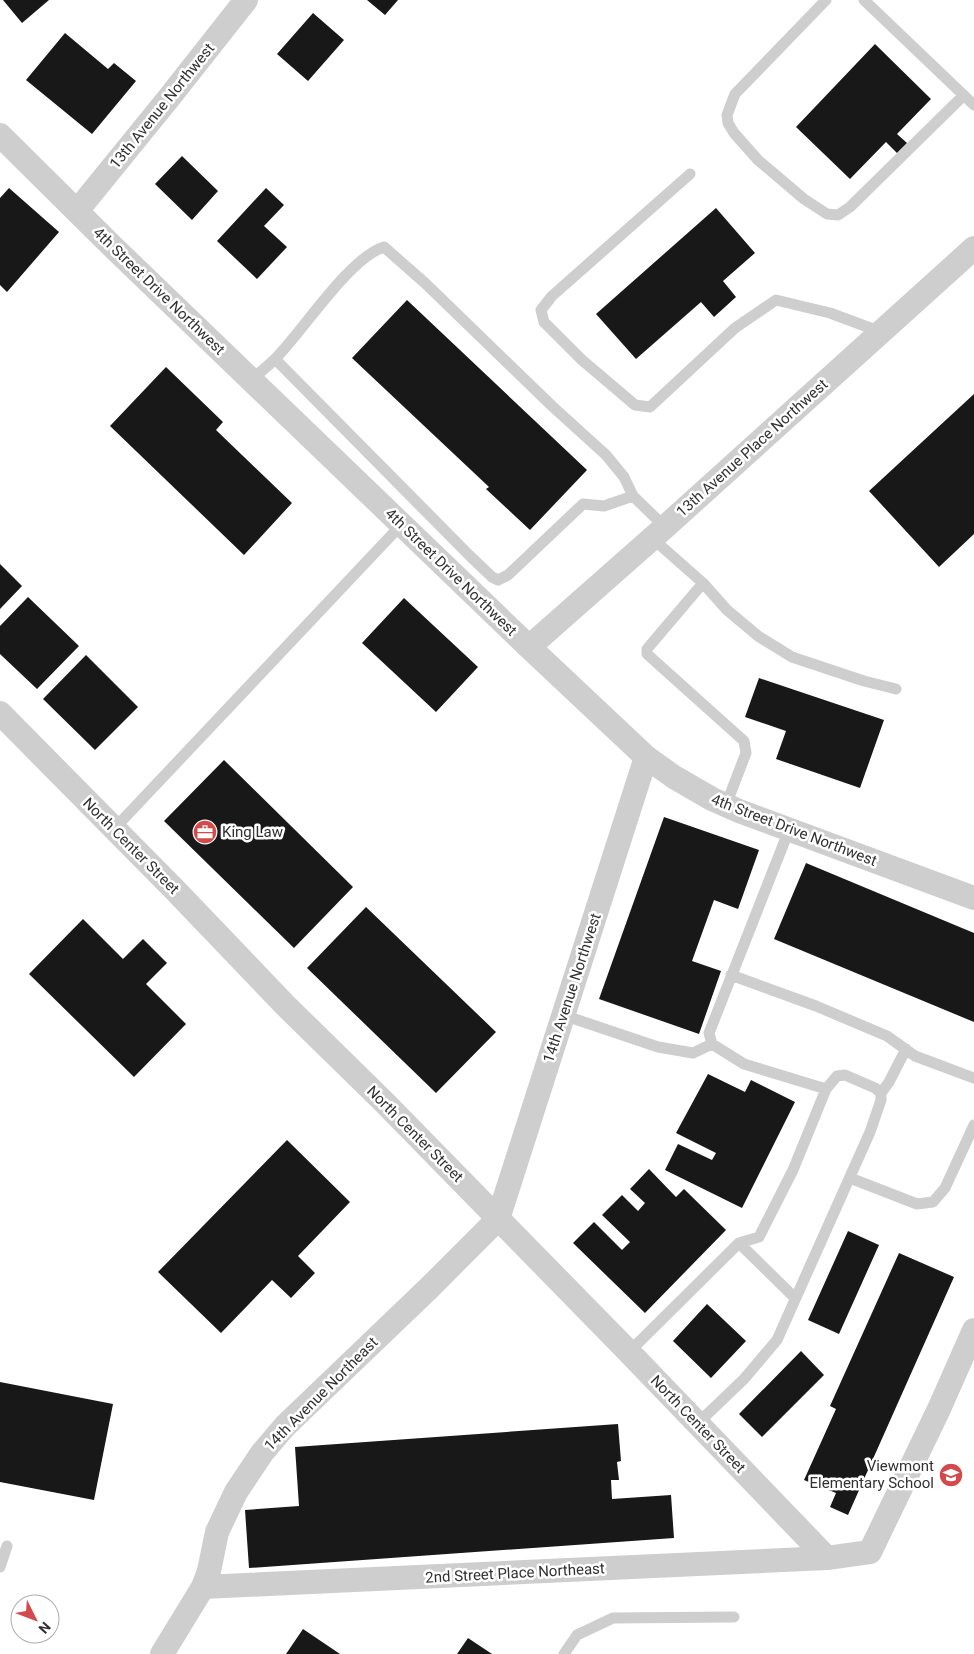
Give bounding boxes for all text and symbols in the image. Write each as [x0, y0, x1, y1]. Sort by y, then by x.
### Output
street label: 13th Avenue Northwest [106, 40, 218, 172]
street label: 4th Street Drive Northwest [90, 223, 229, 359]
street label: 13th Avenue Place Northwest [673, 375, 831, 521]
street label: 4th Street Drive Northwest [382, 504, 521, 640]
street label: 4th Street Drive Northwest [709, 790, 879, 870]
street label: North Center Street [79, 794, 183, 898]
office icon: King Law [192, 819, 218, 845]
place label: King Law [222, 823, 283, 841]
street label: 14th Avenue Northwest [539, 911, 605, 1065]
street label: North Center Street [363, 1082, 467, 1186]
street label: 14th Avenue Northeast [260, 1333, 382, 1455]
street label: North Center Street [647, 1371, 749, 1477]
place label: Viewmont Elementary School [810, 1457, 934, 1492]
school or university icon: Viewmont Elementary School [938, 1462, 964, 1488]
street label: 2nd Street Place Northeast [425, 1559, 605, 1587]
north arrow [10, 1594, 60, 1644]
text: N [35, 1619, 54, 1637]

